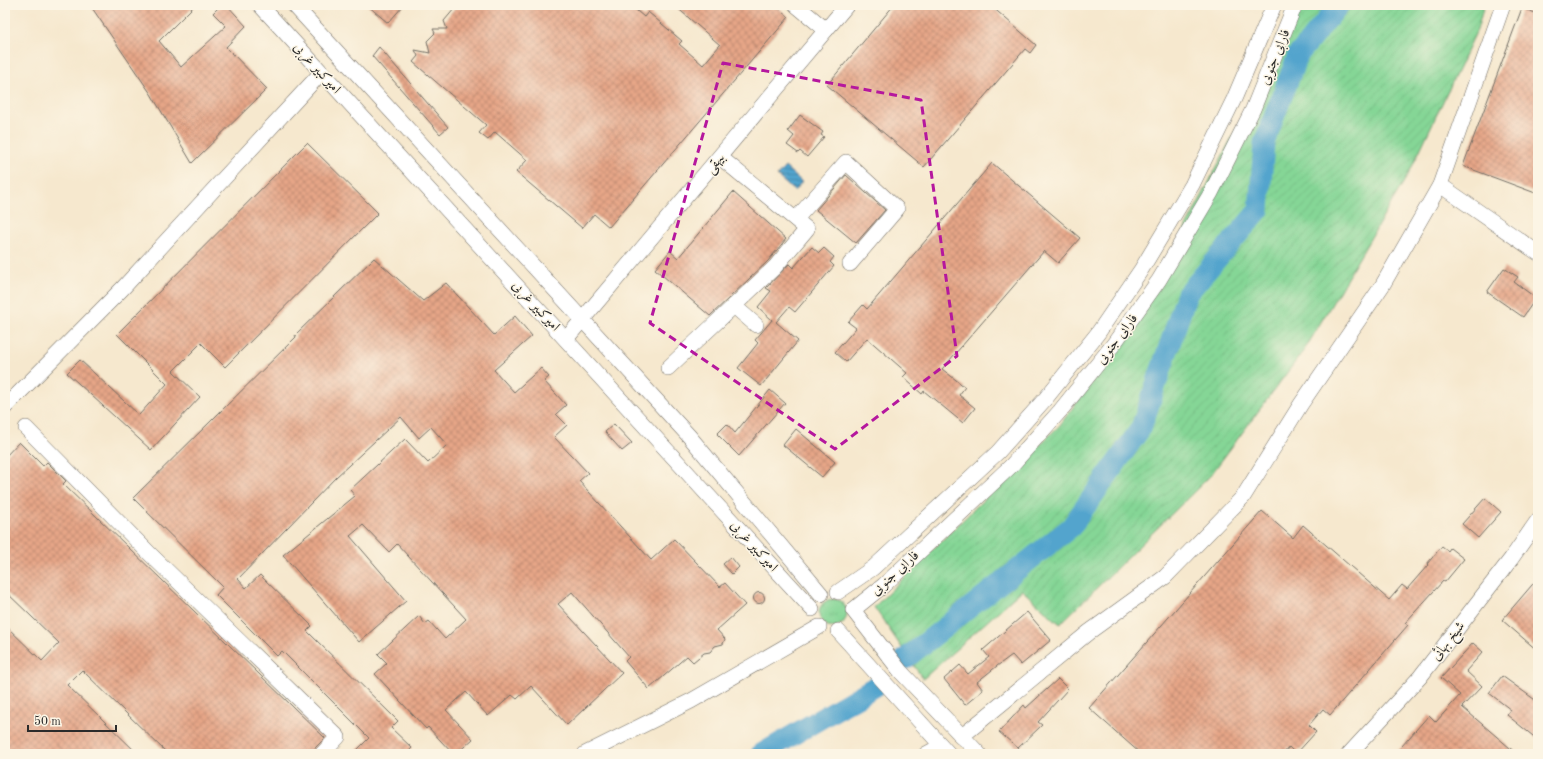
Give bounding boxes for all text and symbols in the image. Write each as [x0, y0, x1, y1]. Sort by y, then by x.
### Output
street label: فارابی جنوبی [1257, 27, 1294, 88]
street label: امیرکبیر غربی [289, 40, 343, 98]
street label: بیهقی [702, 150, 730, 178]
street label: امیرکبیر غربی [508, 278, 563, 335]
street label: فارابی جنوبی [1094, 311, 1142, 368]
street label: امیرکبیر غربی [726, 518, 780, 576]
street label: فارابی جنوبی [868, 548, 923, 599]
street label: شیخ بهائی [1427, 618, 1471, 666]
scale bar [28, 707, 116, 733]
text: 50 m [34, 715, 61, 728]

